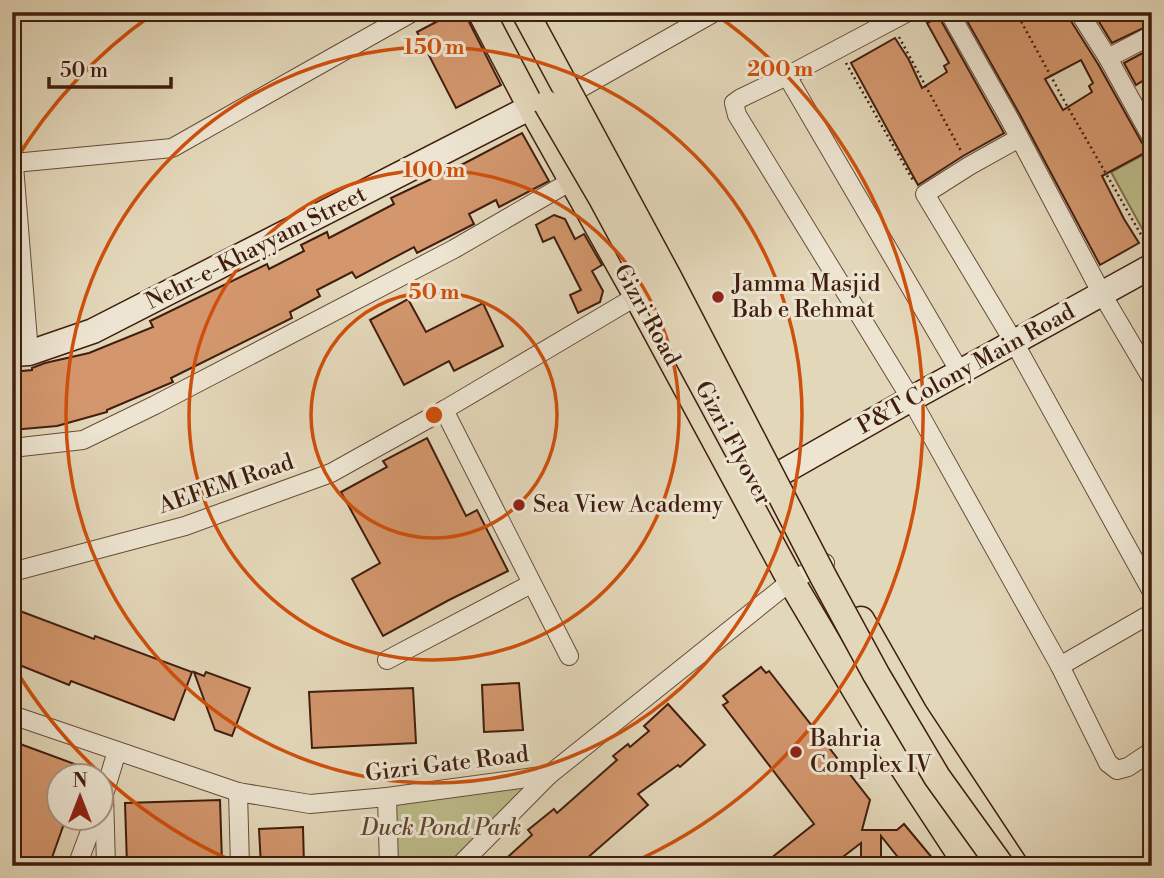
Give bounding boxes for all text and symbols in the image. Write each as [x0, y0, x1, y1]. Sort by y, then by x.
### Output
text: 150 m [404, 35, 464, 61]
scale bar [49, 46, 172, 90]
text: 200 m [747, 57, 813, 83]
text: 50 m [60, 58, 108, 84]
text: 100 m [403, 158, 465, 184]
street label: Nehr-e-Khayyam Street [141, 180, 371, 316]
street label: Gizri Road [608, 259, 686, 371]
place label: Jamma Masjid Bab e Rehmat [731, 270, 880, 324]
text: 50 m [409, 280, 459, 306]
marker: Jamma Masjid Bab e Rehmat [710, 289, 726, 305]
street label: P&T Colony Main Road [852, 298, 1080, 440]
street label: Gizri Flyover [689, 376, 777, 510]
centre of rings [422, 403, 446, 427]
street label: AEFEM Road [154, 448, 297, 521]
place label: Sea View Academy [533, 491, 724, 519]
marker: Sea View Academy [511, 497, 527, 513]
place label: Bahria Complex IV [809, 725, 933, 779]
street label: Gizri Gate Road [364, 740, 530, 788]
marker: Bahria Complex IV [788, 744, 804, 760]
north arrow [46, 762, 116, 832]
text: N [72, 769, 88, 793]
park label: Duck Pond Park [360, 814, 521, 842]

